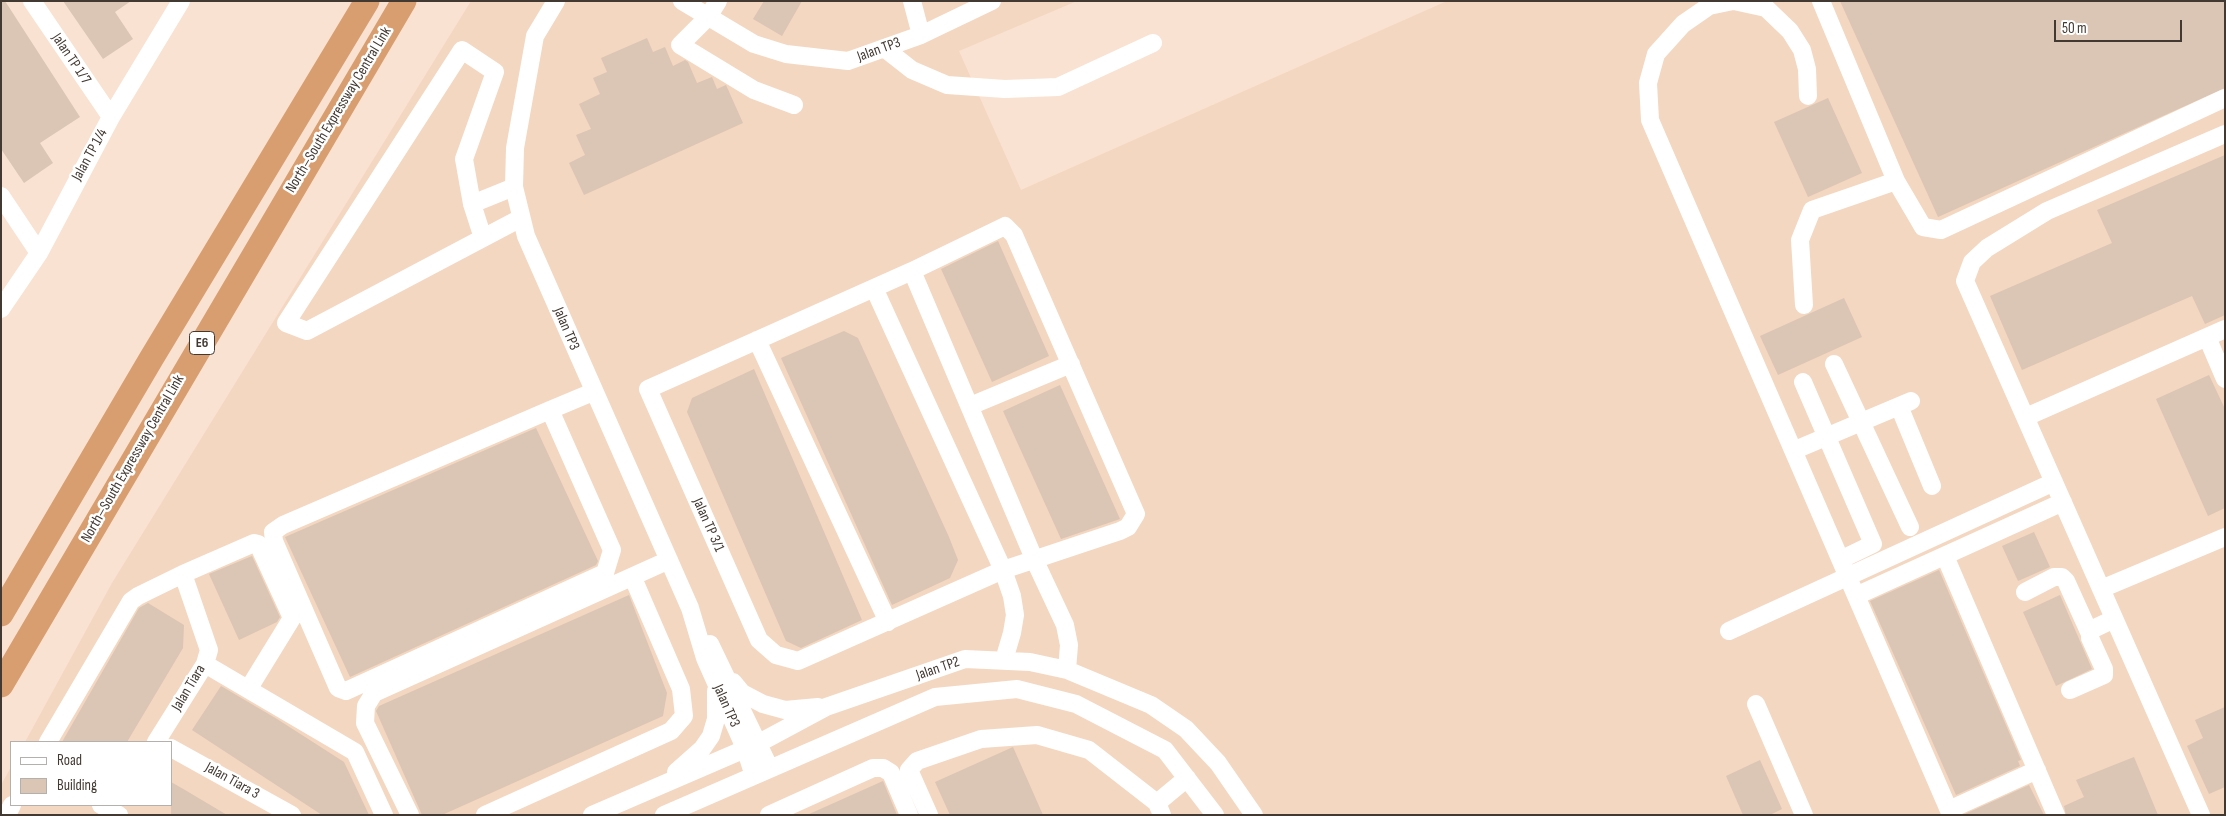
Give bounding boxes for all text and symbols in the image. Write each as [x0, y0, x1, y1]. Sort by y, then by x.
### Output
scale bar [2056, 10, 2184, 42]
text: 50 m [2062, 19, 2087, 38]
street label: North–South Expressway Central Link [282, 24, 396, 196]
street label: Jalan TP 1/7 [47, 30, 95, 88]
street label: Jalan TP3 [855, 34, 903, 66]
street label: Jalan TP 1/4 [68, 126, 112, 184]
street label: Jalan TP3 [549, 305, 583, 353]
road number: E6 [190, 332, 214, 354]
street label: North–South Expressway Central Link [78, 372, 188, 546]
street label: Jalan TP 3/1 [688, 495, 728, 555]
street label: Jalan TP2 [914, 653, 962, 685]
street label: Jalan Tiara [168, 662, 210, 714]
street label: Jalan TP3 [709, 682, 743, 730]
legend [10, 741, 172, 806]
text: Road [57, 751, 82, 770]
street label: Jalan Tiara 3 [202, 759, 262, 803]
text: Building [57, 776, 97, 795]

